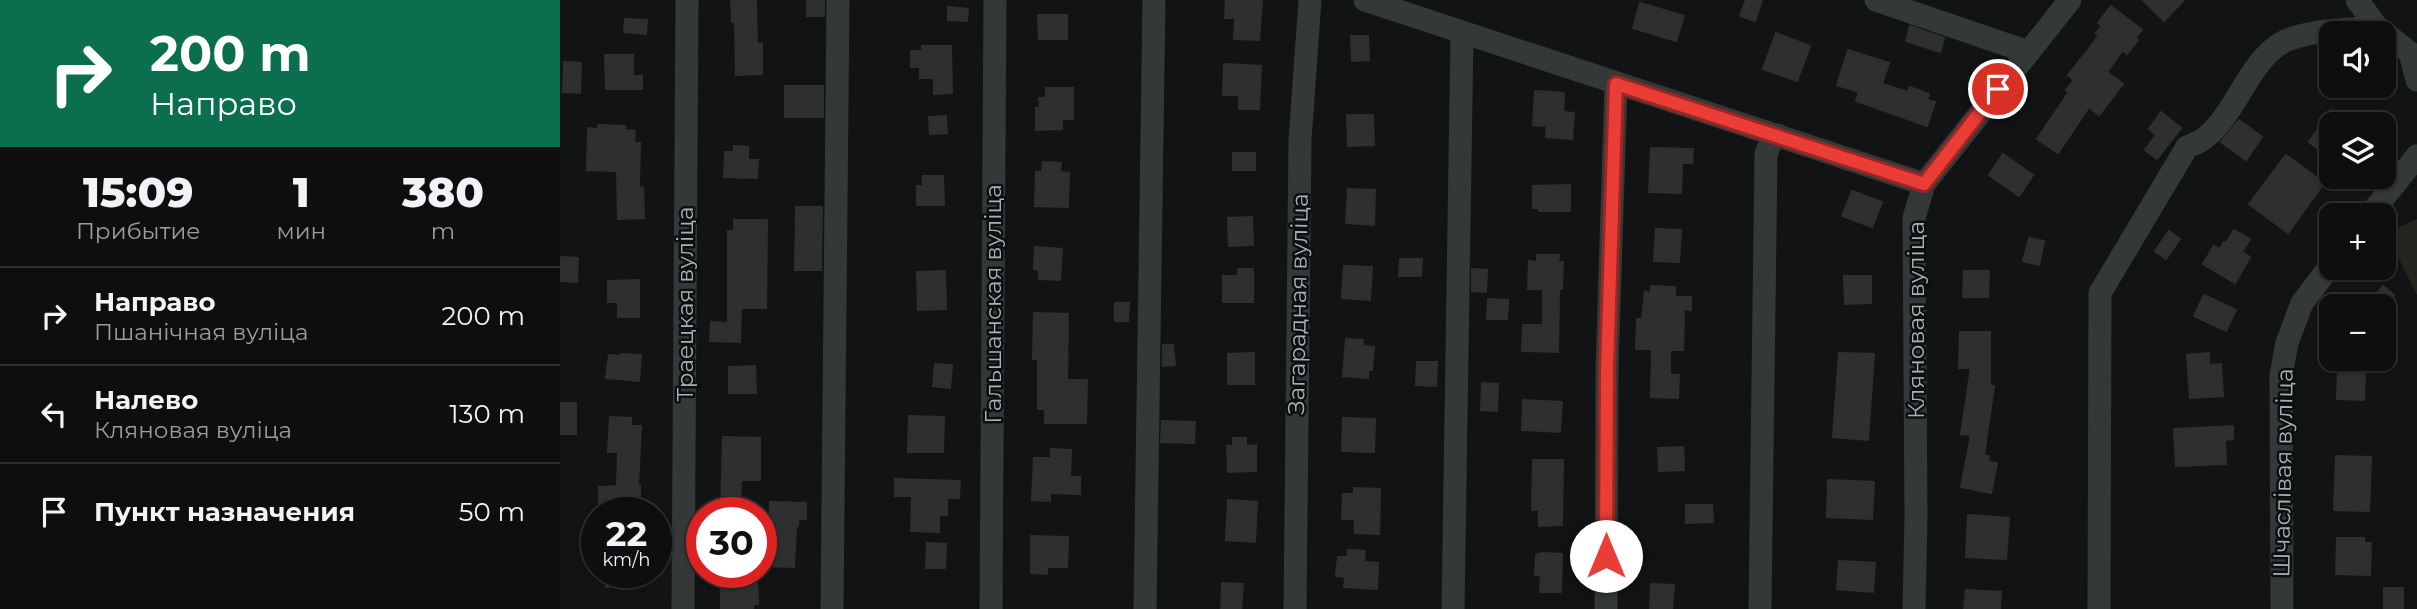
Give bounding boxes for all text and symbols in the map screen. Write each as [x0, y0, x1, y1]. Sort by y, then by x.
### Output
map controls [2319, 21, 2396, 371]
button: sound [2319, 21, 2396, 98]
text: 200 m [150, 24, 311, 83]
icon: right [35, 28, 126, 119]
pin [1968, 59, 2028, 119]
icon: arrive [1979, 70, 2017, 108]
text: Направо [150, 84, 297, 123]
button: layers [2319, 112, 2396, 189]
text: 15:09 [83, 166, 193, 218]
text: 1 [293, 166, 310, 218]
text: 380 [402, 166, 484, 218]
street label: Гальшанская вуліца [979, 184, 1007, 424]
street label: Загарадная вуліца [1282, 193, 1314, 415]
button: + [2319, 203, 2396, 280]
street label: Траецкая вуліца [671, 206, 699, 402]
text: Прибытие [76, 217, 201, 245]
text: мин [276, 217, 326, 245]
text: m [431, 217, 455, 245]
street label: Кляновая вуліца [1902, 221, 1930, 419]
text: Направо [94, 286, 215, 318]
button: − [2319, 294, 2396, 371]
icon: right [35, 297, 73, 335]
text: 200 m [441, 300, 525, 332]
text: Пшанічная вуліца [94, 318, 308, 346]
street label: Шчаслівая вуліца [2267, 368, 2299, 578]
text: Налево [94, 384, 198, 416]
icon: left [35, 395, 73, 433]
text: 130 m [449, 398, 525, 430]
text: Кляновая вуліца [94, 416, 292, 444]
icon: arrive [35, 493, 73, 531]
text: Пункт назначения [94, 496, 355, 528]
text: 50 m [459, 496, 525, 528]
speed limit sign: 30 [686, 497, 777, 588]
text: 22 [606, 512, 647, 555]
position arrow [1569, 519, 1643, 593]
text: km/h [602, 549, 651, 571]

